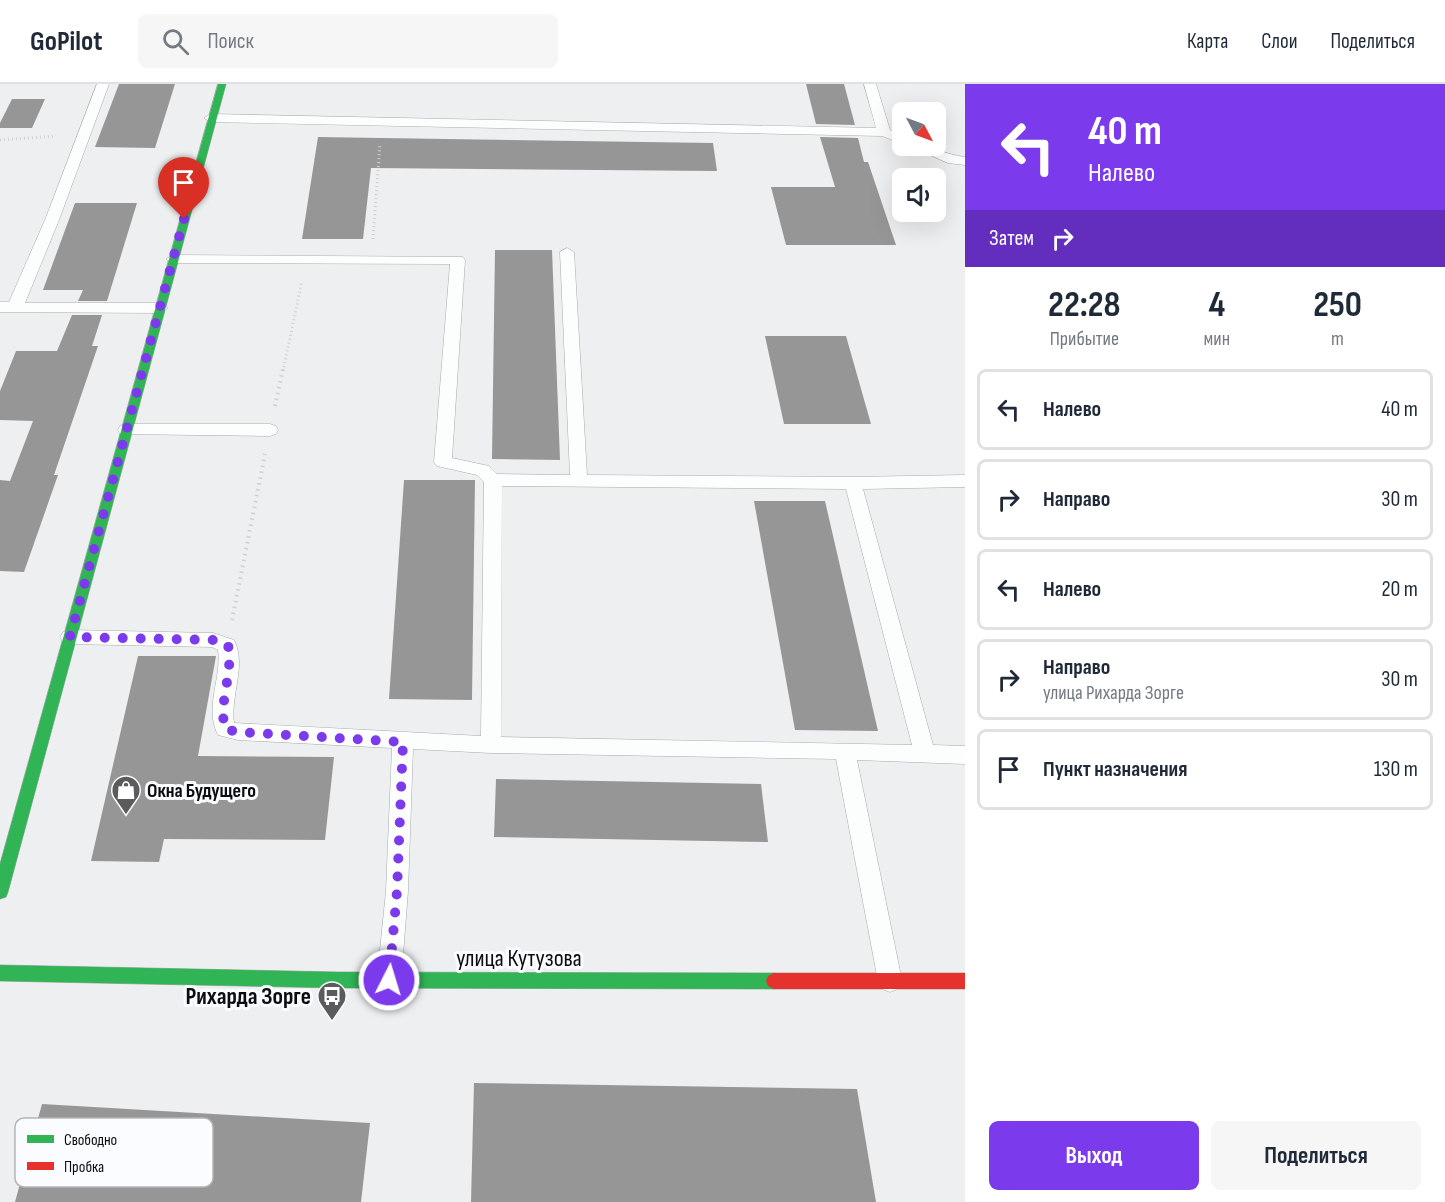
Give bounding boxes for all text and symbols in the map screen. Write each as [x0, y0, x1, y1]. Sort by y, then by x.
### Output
search box [138, 14, 558, 68]
text: GoPilot [30, 25, 102, 58]
icon: search [159, 25, 192, 58]
text: Поиск [207, 28, 254, 55]
text: Карта [1187, 29, 1228, 54]
text: Слои [1261, 29, 1297, 54]
text: Поделиться [1330, 29, 1415, 54]
north arrow [892, 102, 946, 156]
map controls [892, 102, 946, 222]
text: 40 m [1088, 106, 1162, 157]
icon: left [989, 108, 1067, 186]
pin [158, 157, 209, 219]
text: Налево [1088, 157, 1155, 189]
icon: arrive [167, 166, 200, 199]
button: sound [892, 168, 946, 222]
icon: right [1046, 222, 1079, 255]
text: Затем [989, 225, 1034, 252]
text: 22:28 [1048, 284, 1120, 327]
text: 4 [1208, 284, 1225, 327]
text: 250 [1313, 284, 1362, 327]
text: Прибытие [1050, 327, 1119, 351]
text: мин [1204, 327, 1230, 351]
text: m [1331, 327, 1344, 351]
icon: left [992, 393, 1025, 426]
text: Налево [1043, 396, 1101, 423]
text: 40 m [1381, 396, 1418, 423]
icon: right [992, 483, 1025, 516]
text: Направо [1043, 486, 1110, 513]
text: 30 m [1381, 486, 1418, 513]
icon: left [992, 573, 1025, 606]
text: Налево [1043, 576, 1101, 603]
text: 20 m [1382, 576, 1418, 603]
text: Направо [1043, 654, 1110, 681]
icon: right [992, 663, 1025, 696]
text: 30 m [1381, 666, 1418, 693]
text: улица Рихарда Зорге [1043, 681, 1184, 705]
icon: arrive [992, 753, 1025, 786]
text: Пункт назначения [1043, 756, 1187, 783]
text: 130 m [1374, 756, 1418, 783]
shop icon: Окна Будущего [110, 774, 142, 816]
place label: Окна Будущего [147, 779, 256, 803]
street label: улица Кутузова [456, 944, 582, 973]
position arrow [357, 948, 421, 1012]
bus stop icon: Рихарда Зорге [316, 980, 348, 1022]
place label: Рихарда Зорге [186, 982, 311, 1011]
legend [15, 1118, 213, 1187]
button: Выход [989, 1121, 1199, 1190]
button: Поделиться [1211, 1121, 1421, 1190]
text: Свободно [64, 1131, 117, 1150]
text: Пробка [64, 1158, 104, 1177]

